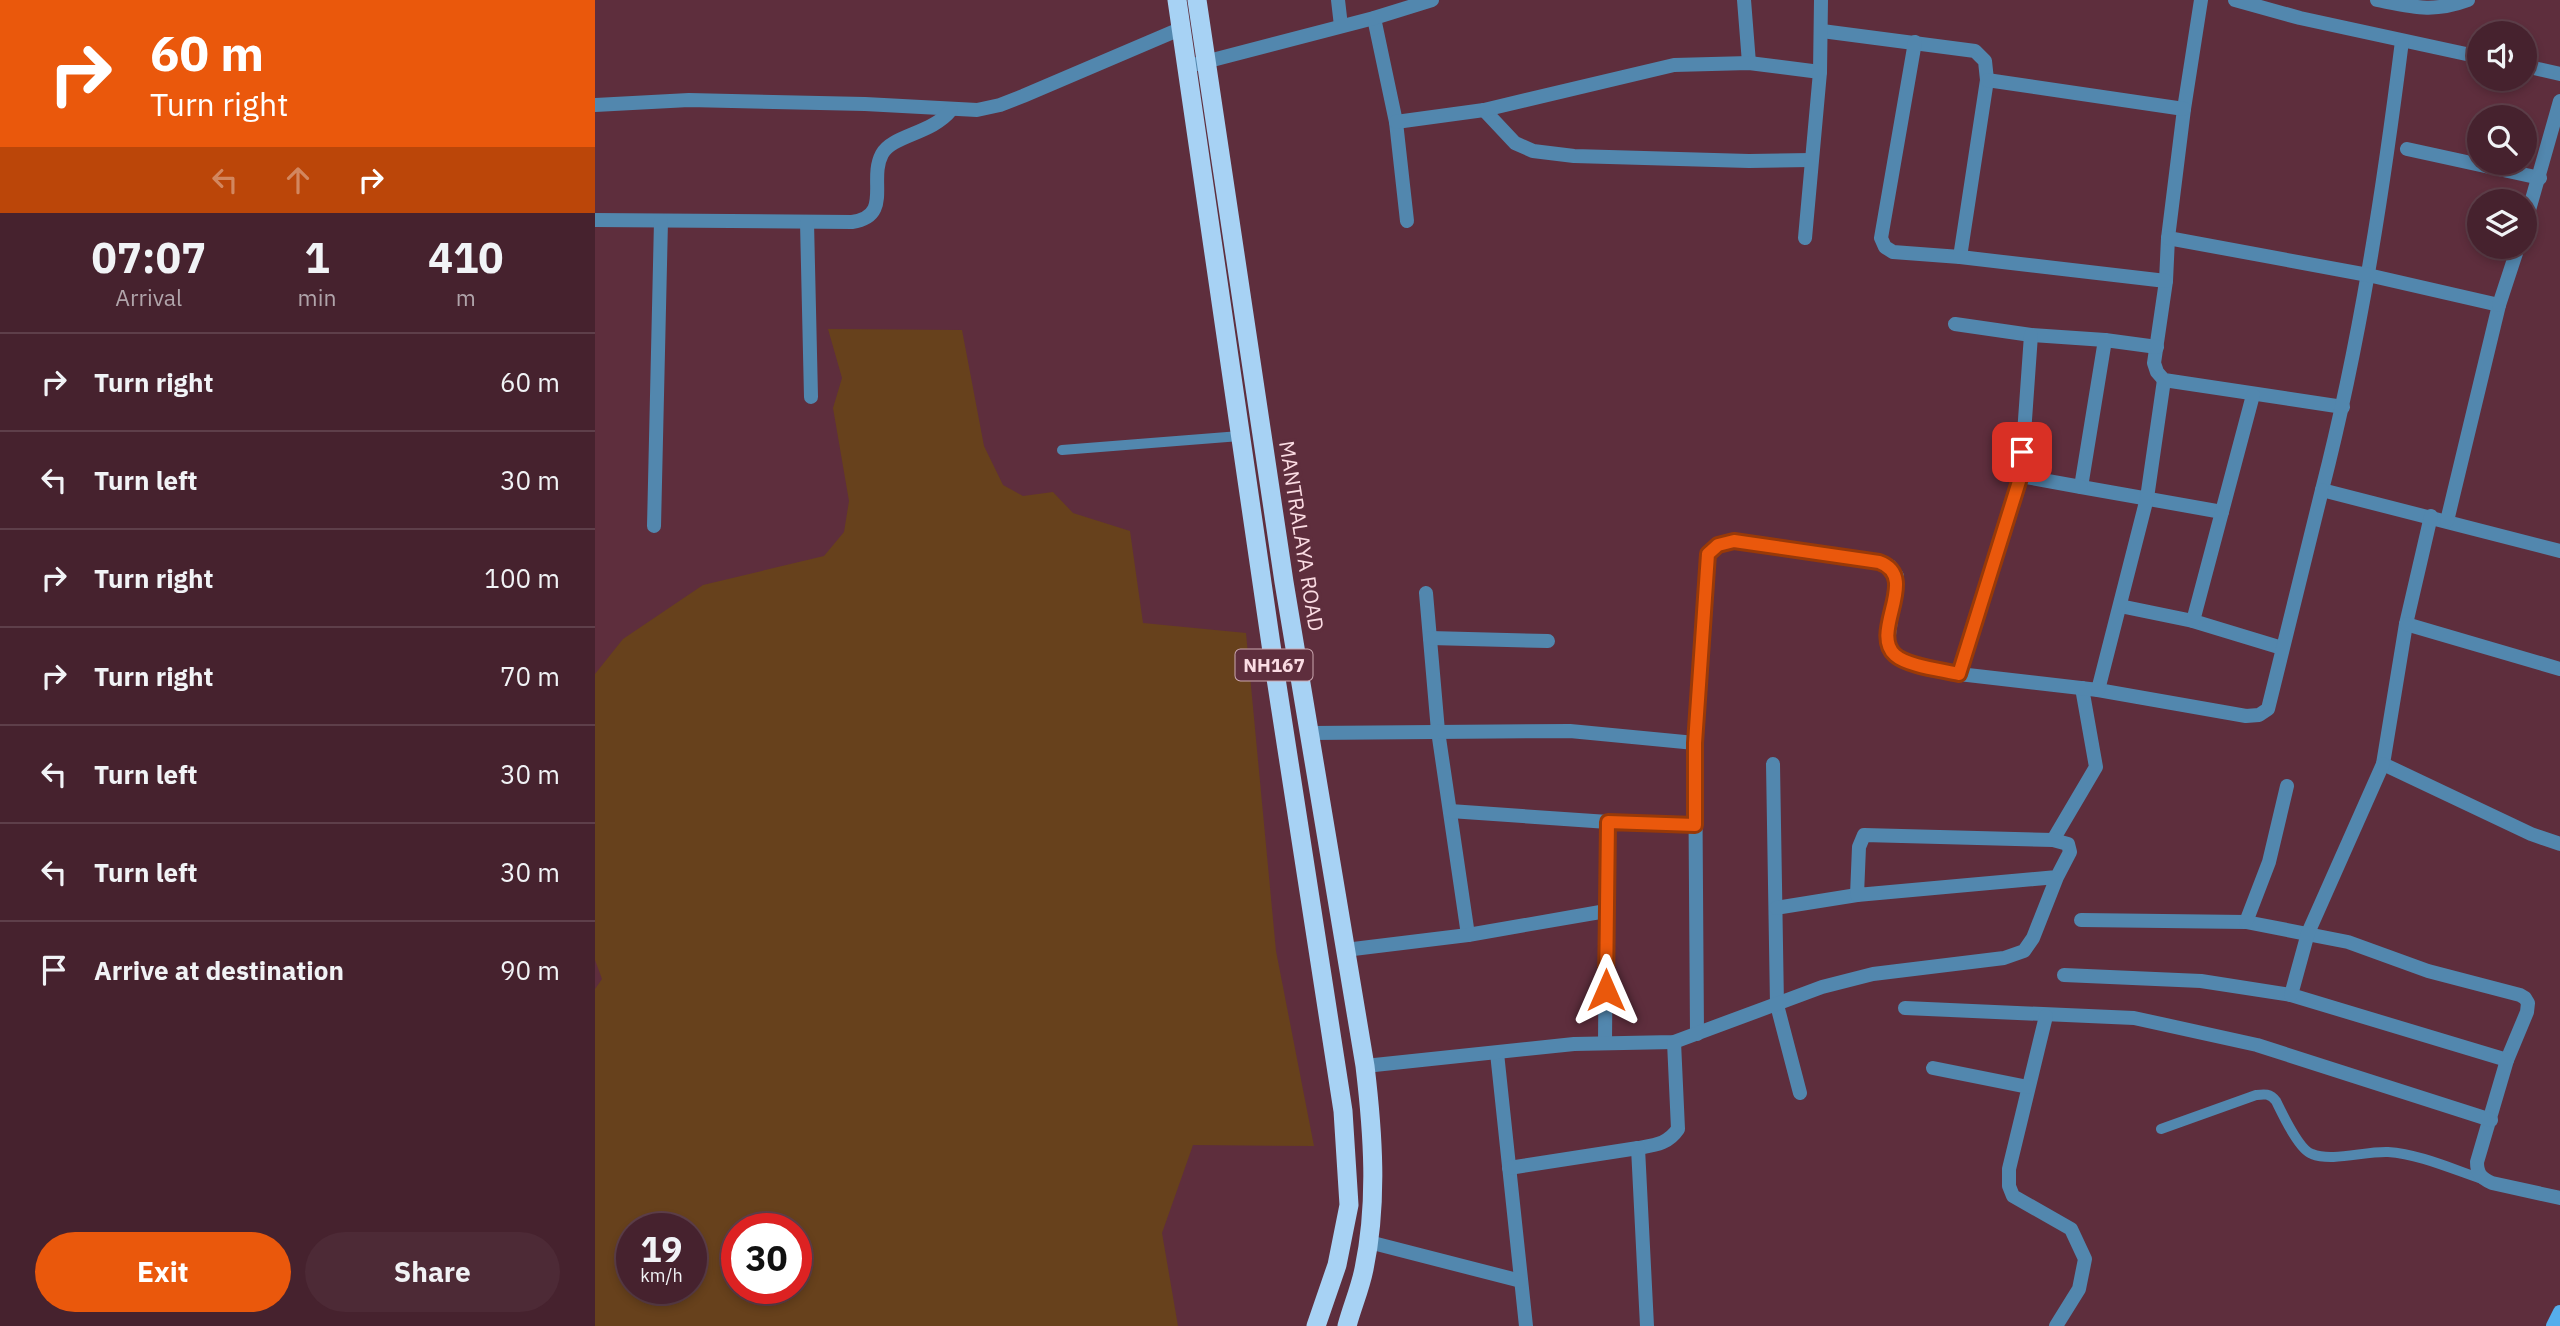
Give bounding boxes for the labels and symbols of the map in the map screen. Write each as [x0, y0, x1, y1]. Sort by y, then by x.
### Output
pin [1992, 422, 2052, 482]
street label: MANTRALAYA ROAD [1273, 439, 1331, 633]
road number: NH167 [1235, 650, 1313, 680]
position arrow [1569, 953, 1643, 1027]
speed limit sign: 30 [721, 1213, 812, 1304]

